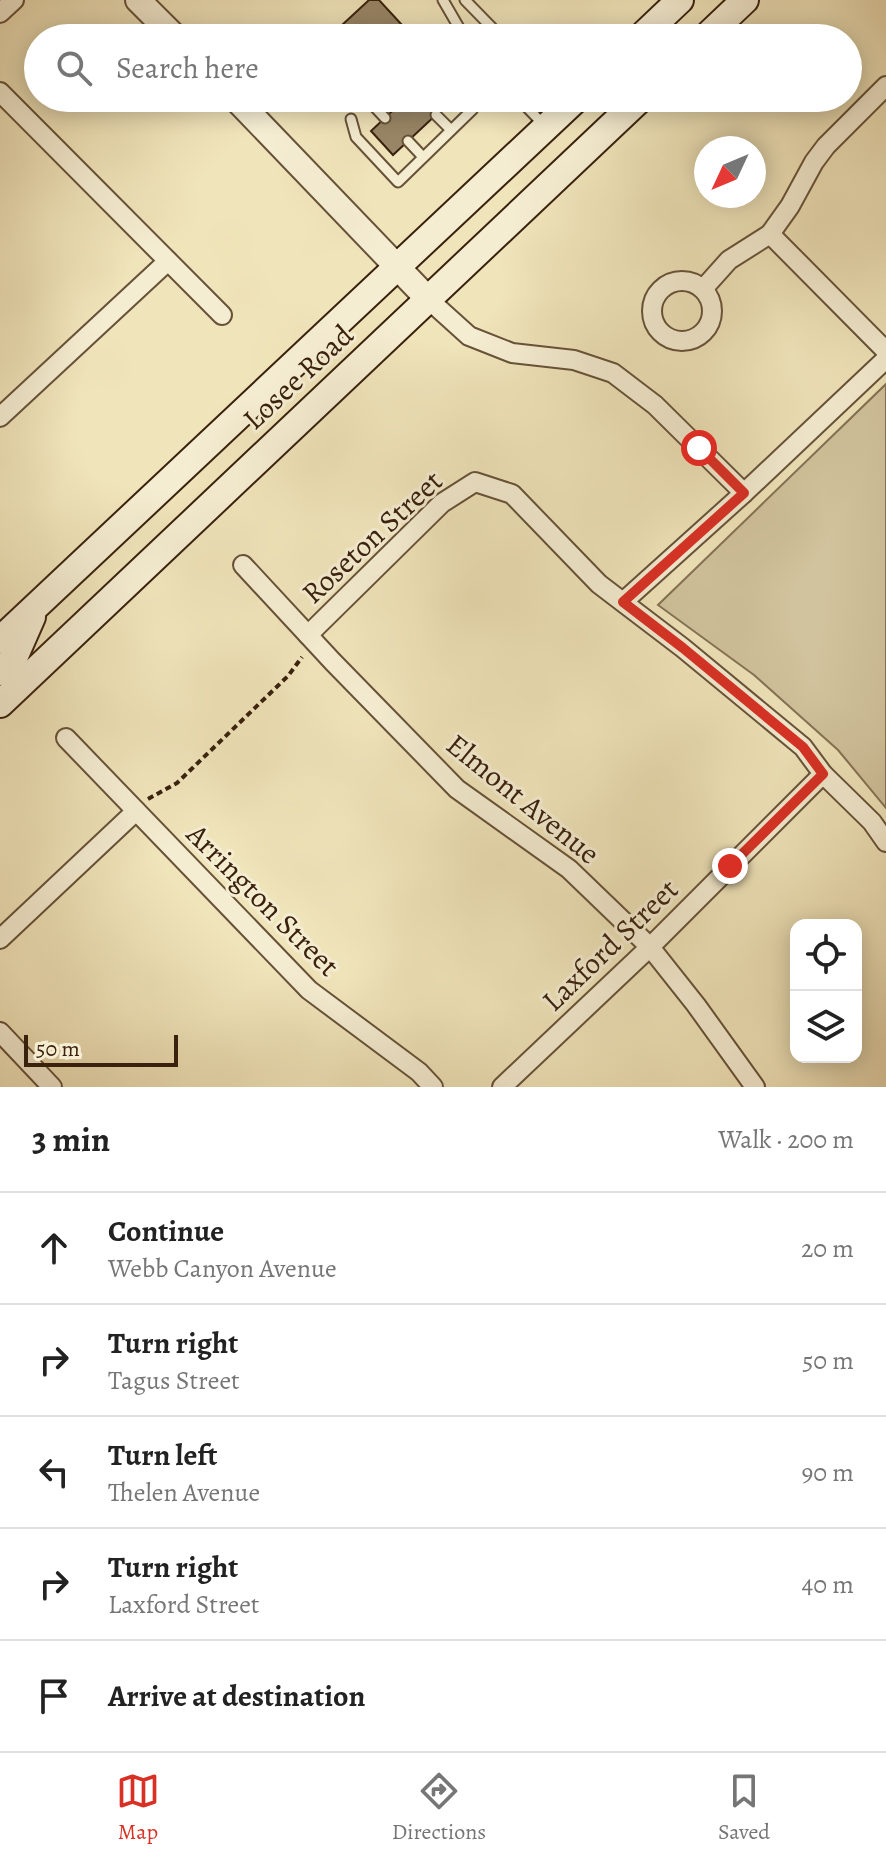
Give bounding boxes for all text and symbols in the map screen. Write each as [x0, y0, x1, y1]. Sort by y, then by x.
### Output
search box [24, 24, 862, 112]
icon: search [52, 46, 96, 90]
text: Search here [116, 48, 259, 88]
north arrow [694, 136, 766, 208]
street label: Losee Road [234, 315, 363, 439]
route start [681, 430, 717, 466]
street label: Roseton Street [293, 461, 451, 613]
street label: Elmont Avenue [438, 725, 608, 873]
street label: Arrington Street [177, 814, 348, 985]
route end [712, 848, 748, 884]
street label: Laxford Street [533, 870, 687, 1020]
map controls [790, 919, 862, 1063]
button: locate [790, 919, 862, 991]
button: layers [790, 991, 862, 1063]
scale bar [24, 1031, 178, 1067]
text: 50 m [36, 1034, 80, 1064]
text: 3 min [32, 1116, 110, 1163]
text: Walk · 200 m [718, 1122, 854, 1157]
text: Continue [108, 1211, 224, 1251]
icon: ahead [32, 1226, 76, 1270]
text: 20 m [801, 1231, 854, 1266]
text: Webb Canyon Avenue [108, 1251, 337, 1286]
text: Turn right [108, 1323, 238, 1363]
icon: right [32, 1338, 76, 1382]
text: 50 m [802, 1343, 854, 1378]
text: Tagus Street [108, 1363, 240, 1398]
text: Turn left [108, 1435, 217, 1475]
icon: left [32, 1450, 76, 1494]
text: 90 m [802, 1455, 854, 1490]
text: Thelen Avenue [108, 1475, 260, 1510]
text: Turn right [108, 1547, 238, 1587]
icon: right [32, 1562, 76, 1606]
text: 40 m [802, 1567, 854, 1602]
text: Laxford Street [108, 1587, 259, 1622]
icon: arrive [32, 1674, 76, 1718]
text: Arrive at destination [108, 1676, 365, 1716]
tab: Map [116, 1769, 160, 1847]
tab: Directions [392, 1769, 486, 1847]
tab: Saved [718, 1769, 770, 1847]

